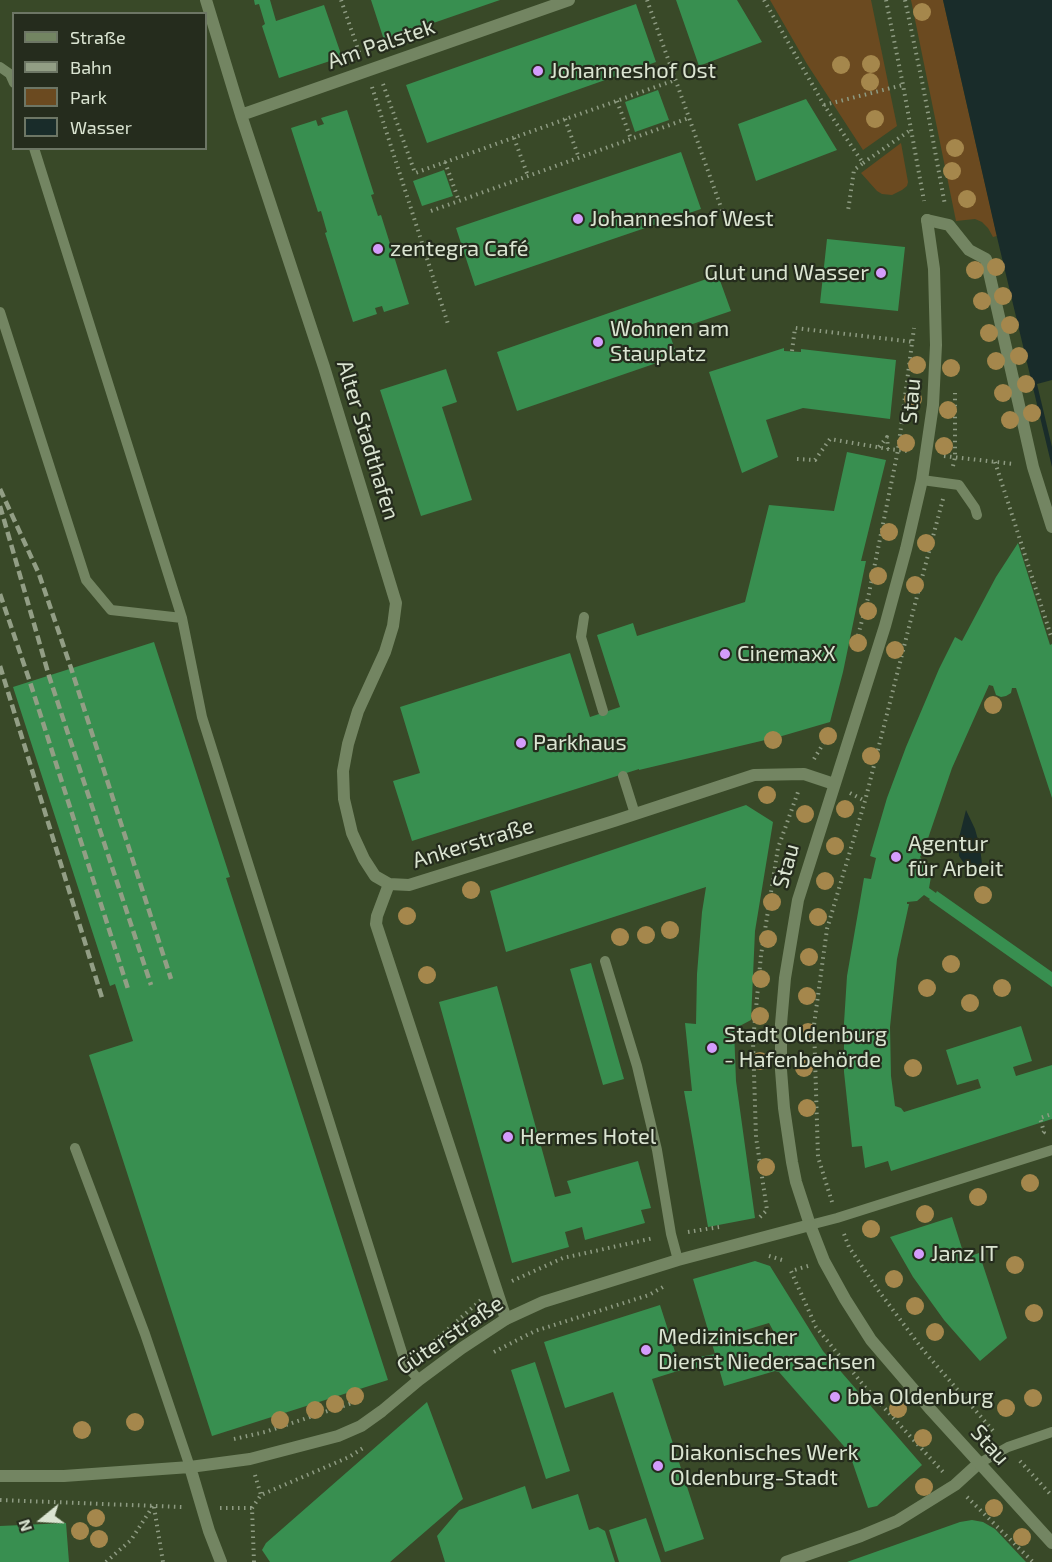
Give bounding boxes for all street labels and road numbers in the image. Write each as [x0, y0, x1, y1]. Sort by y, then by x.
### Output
street label: Am Palstek [324, 13, 438, 75]
street label: Alter Stadthafen [331, 357, 405, 523]
street label: Stau [896, 377, 926, 425]
street label: Ankerstraße [409, 812, 537, 874]
street label: Stau [767, 841, 805, 891]
street label: Güterstraße [392, 1290, 508, 1380]
street label: Stau [965, 1419, 1015, 1471]

